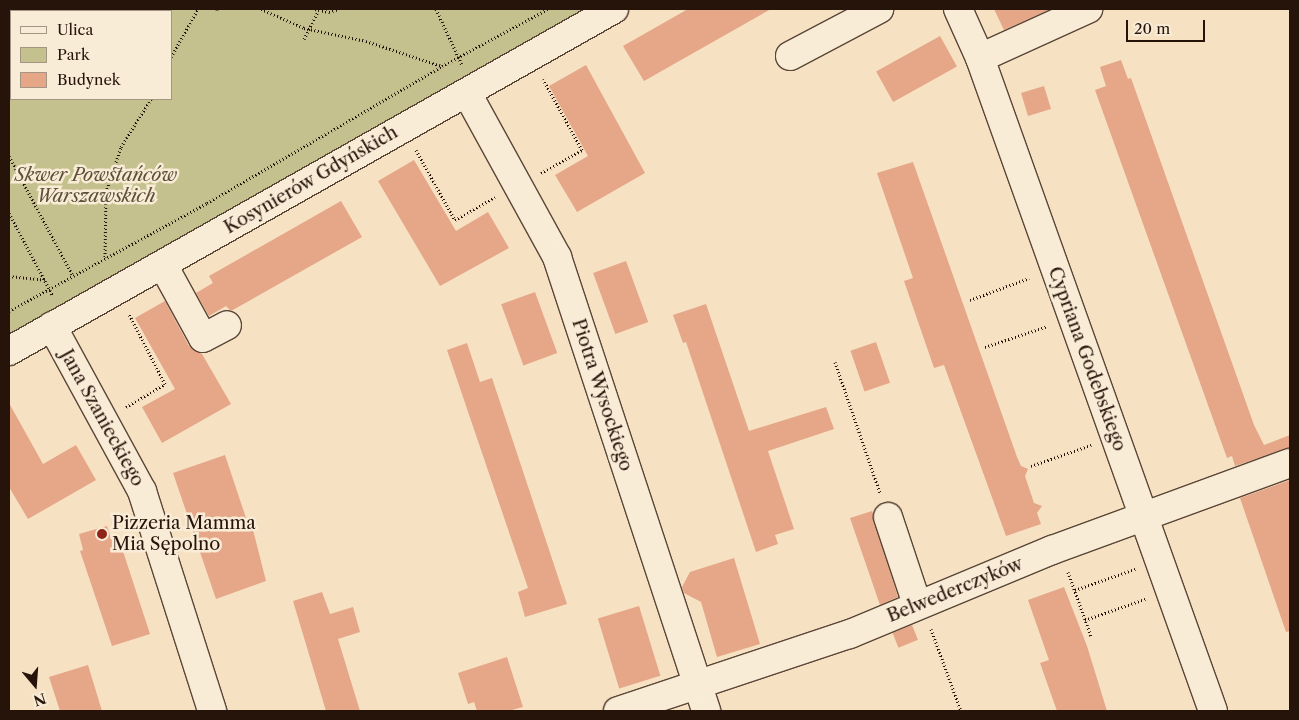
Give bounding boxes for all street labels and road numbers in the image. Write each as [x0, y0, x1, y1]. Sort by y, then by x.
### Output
street label: Kosynierów Gdyńskich [220, 121, 402, 239]
street label: Cypriana Godebskiego [1044, 264, 1130, 454]
street label: Piotra Wysockiego [567, 316, 637, 474]
street label: Jana Szanieckiego [55, 346, 149, 490]
street label: Belwederczyków [884, 553, 1026, 627]

